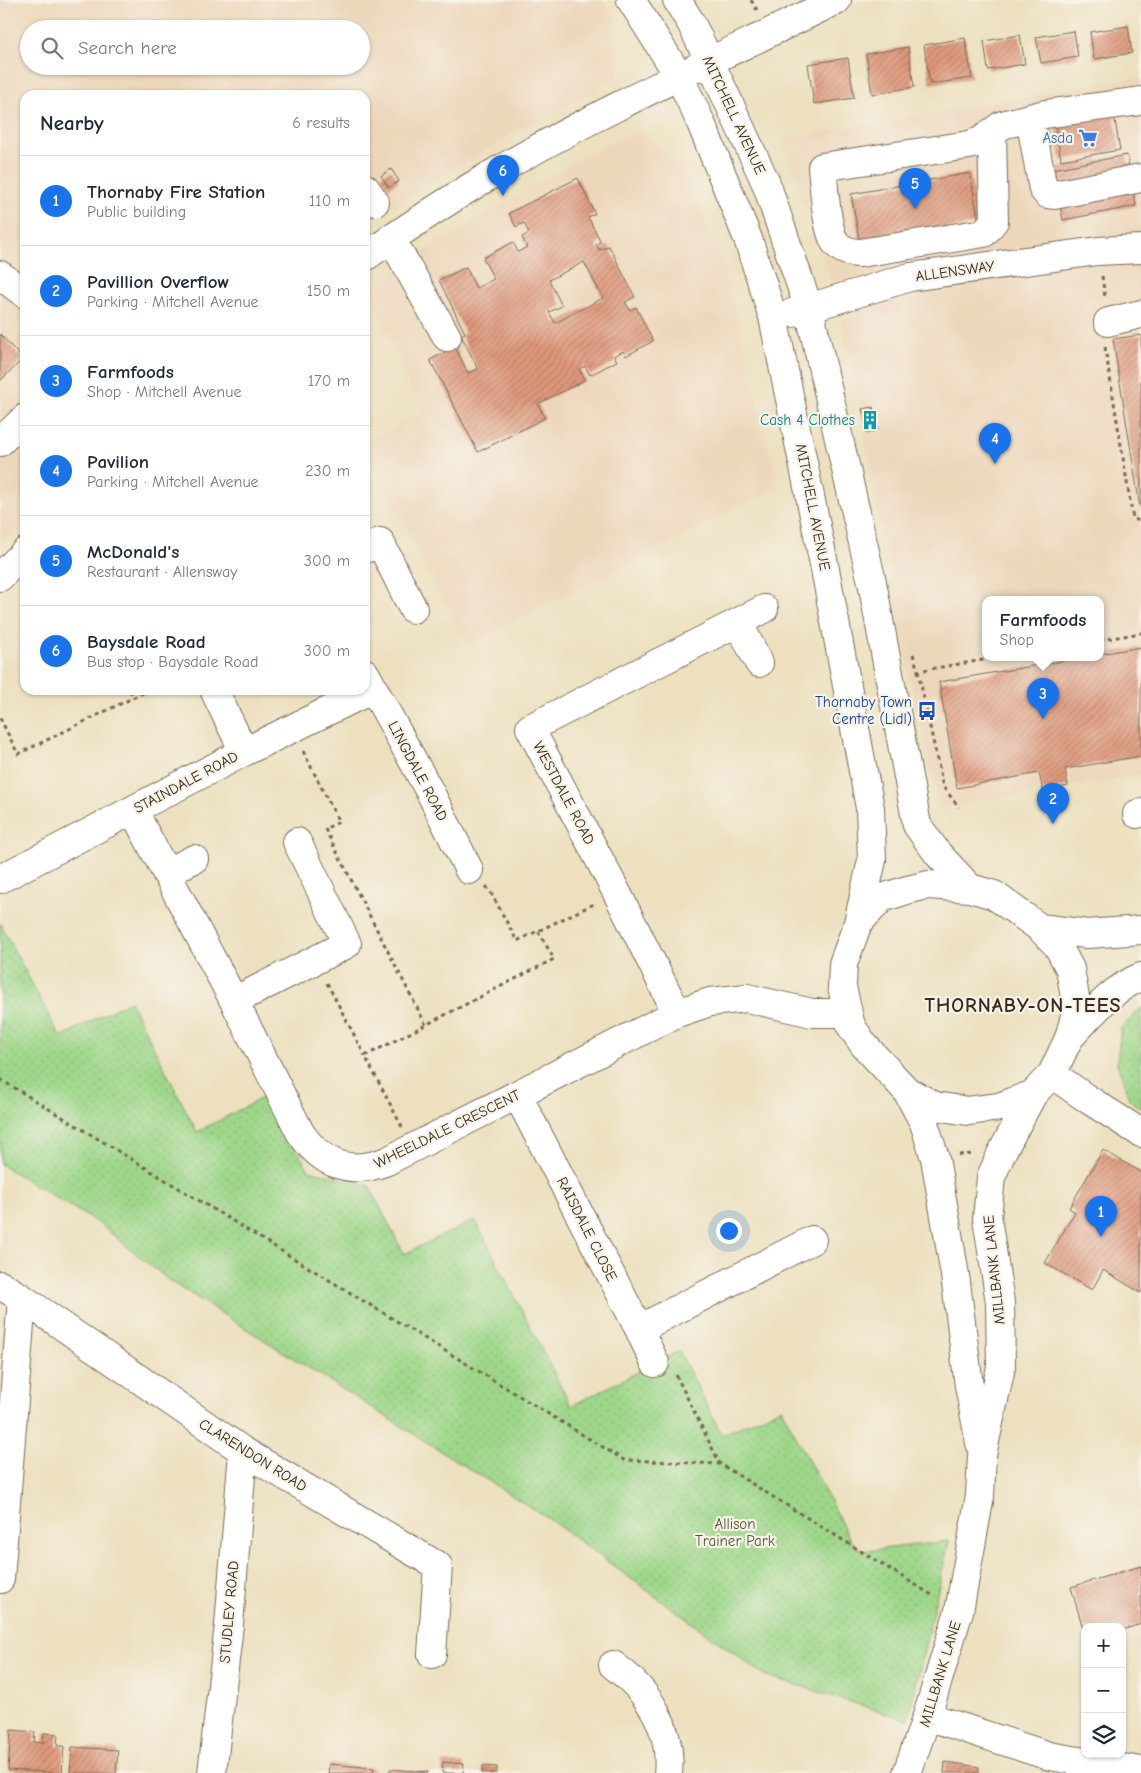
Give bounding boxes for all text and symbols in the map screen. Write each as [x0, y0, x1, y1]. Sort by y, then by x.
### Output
search box [20, 20, 370, 75]
icon: search [38, 34, 66, 62]
text: Search here [78, 37, 177, 59]
street label: MITCHELL AVENUE [699, 53, 769, 177]
text: Nearby [40, 111, 104, 135]
text: 6 results [292, 114, 350, 132]
supermarket icon: Asda [1077, 127, 1099, 149]
place label: Asda [1042, 129, 1073, 147]
pin: 6 [487, 155, 519, 196]
pin: 5 [899, 168, 931, 209]
text: Thornaby Fire Station [87, 181, 265, 203]
text: 1 [53, 192, 59, 210]
text: 110 m [309, 192, 350, 210]
text: Public building [87, 203, 186, 221]
street label: ALLENSWAY [914, 257, 996, 285]
text: Pavillion Overflow [87, 271, 229, 293]
text: 2 [52, 282, 60, 300]
text: 150 m [307, 282, 350, 300]
text: Parking · Mitchell Avenue [87, 293, 259, 311]
text: Farmfoods [87, 361, 174, 383]
text: 3 [52, 372, 60, 390]
text: 170 m [308, 372, 350, 390]
text: Shop · Mitchell Avenue [87, 383, 241, 401]
building icon: Cash 4 Clothes [859, 409, 881, 431]
place label: Cash 4 Clothes [760, 411, 855, 429]
pin: 4 [979, 423, 1011, 464]
street label: MITCHELL AVENUE [792, 442, 834, 572]
text: Pavilion [87, 451, 149, 473]
text: 4 [52, 462, 60, 480]
text: 230 m [305, 462, 350, 480]
text: Parking · Mitchell Avenue [87, 473, 259, 491]
text: McDonald's [87, 541, 179, 563]
text: 5 [52, 552, 60, 570]
text: 300 m [304, 552, 350, 570]
text: Restaurant · Allensway [87, 563, 237, 581]
popup [982, 596, 1104, 661]
text: Farmfoods [1000, 609, 1086, 631]
text: Baysdale Road [87, 631, 206, 653]
text: Shop [1000, 631, 1034, 649]
text: 6 [52, 642, 60, 660]
text: 300 m [304, 642, 350, 660]
text: Bus stop · Baysdale Road [87, 653, 258, 671]
pin: 3 [1027, 678, 1059, 719]
place label: Thornaby Town Centre (Lidl) [815, 693, 912, 728]
bus stop icon: Thornaby Town Centre (Lidl) [916, 700, 938, 722]
street label: LINGDALE ROAD [384, 718, 452, 824]
street label: WESTDALE ROAD [529, 738, 599, 848]
street label: STAINDALE ROAD [131, 747, 241, 817]
pin: 2 [1037, 783, 1069, 824]
district label: THORNABY-ON-TEES [925, 994, 1122, 1017]
street label: WHEELDALE CRESCENT [371, 1086, 523, 1172]
street label: RAISDALE CLOSE [553, 1174, 621, 1284]
pin: 1 [1085, 1196, 1117, 1237]
street label: MILLBANK LANE [979, 1214, 1009, 1326]
your location [716, 1218, 742, 1244]
street label: CLARENDON ROAD [196, 1415, 310, 1495]
park label: Allison Trainer Park [695, 1515, 776, 1550]
street label: STUDLEY ROAD [216, 1560, 242, 1664]
street label: MILLBANK LANE [915, 1619, 965, 1729]
map controls [1081, 1623, 1126, 1758]
button: + [1081, 1623, 1126, 1668]
button: − [1081, 1668, 1126, 1713]
button: layers [1081, 1713, 1126, 1758]

